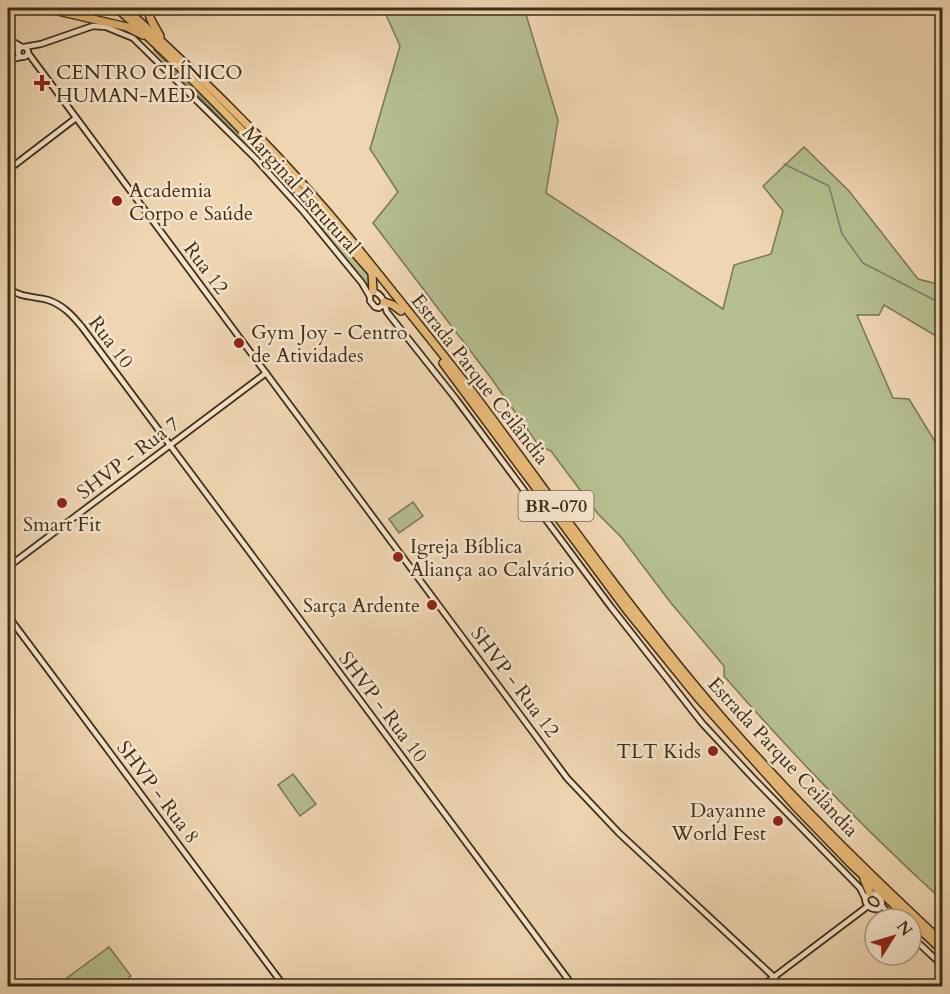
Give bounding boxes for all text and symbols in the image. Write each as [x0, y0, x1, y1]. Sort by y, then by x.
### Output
place label: CENTRO CLÍNICO HUMAN-MED [56, 59, 243, 109]
marker: CENTRO CLÍNICO HUMAN-MED [33, 74, 51, 92]
street label: Marginal Estrutural [236, 120, 366, 260]
place label: Academia Corpo e Saúde [129, 177, 253, 227]
marker: Academia Corpo e Saúde [110, 194, 124, 208]
street label: Rua 12 [177, 236, 235, 300]
street label: Estrada Parque Ceilândia [405, 288, 555, 470]
street label: Rua 10 [82, 310, 140, 374]
place label: Gym Joy - Centro de Atividades [251, 319, 408, 369]
marker: Gym Joy - Centro de Atividades [232, 336, 246, 350]
street label: SHVP - Rua 7 [71, 411, 185, 505]
road number: BR-070 [518, 491, 594, 521]
marker: Smart Fit [55, 496, 69, 510]
place label: Smart Fit [23, 511, 102, 538]
place label: Igreja Bíblica Aliança ao Calvário [410, 533, 575, 583]
marker: Igreja Bíblica Aliança ao Calvário [391, 550, 405, 564]
place label: Sarça Ardente [303, 592, 420, 619]
marker: Sarça Ardente [425, 598, 439, 612]
street label: SHVP - Rua 12 [464, 621, 566, 743]
street label: SHVP - Rua 10 [332, 646, 434, 768]
street label: Estrada Parque Ceilândia [702, 671, 865, 843]
street label: SHVP - Rua 8 [111, 735, 205, 849]
place label: TLT Kids [616, 738, 701, 765]
marker: TLT Kids [706, 744, 720, 758]
place label: Dayanne World Fest [670, 797, 767, 847]
marker: Dayanne World Fest [771, 814, 785, 828]
north arrow [863, 907, 923, 967]
text: N [891, 916, 917, 941]

